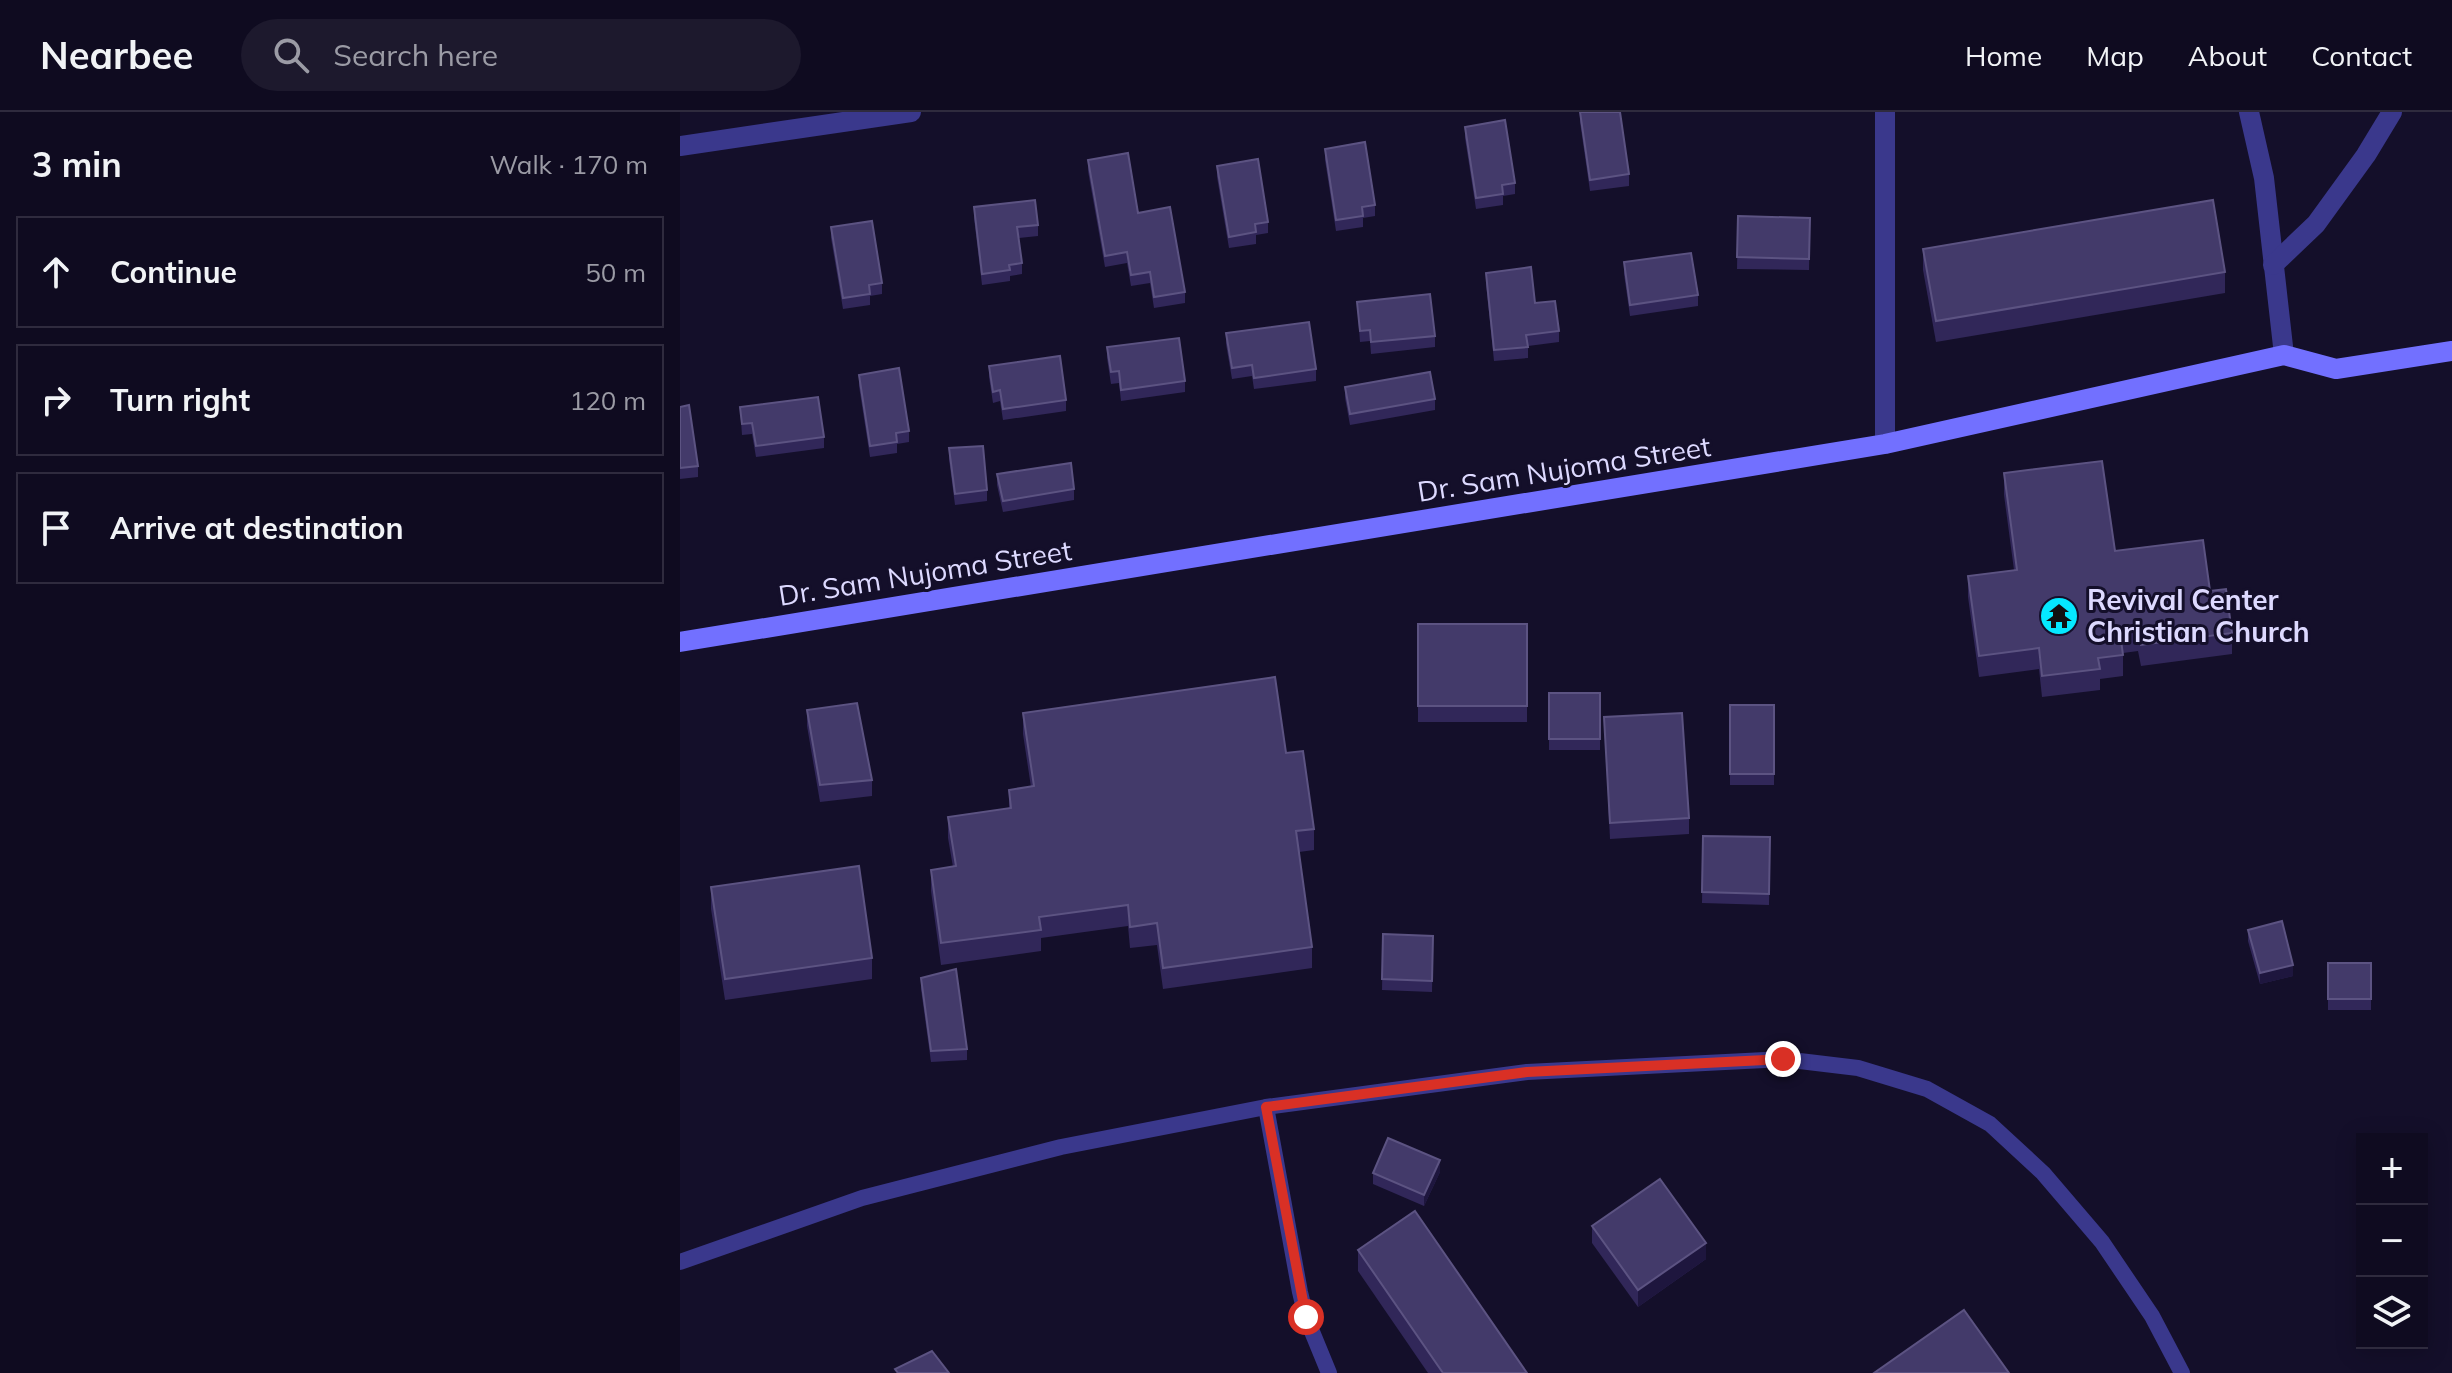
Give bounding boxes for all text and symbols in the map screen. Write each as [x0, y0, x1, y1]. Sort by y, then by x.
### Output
search box [241, 19, 801, 91]
text: Nearbee [40, 31, 193, 79]
icon: search [269, 33, 313, 77]
text: Search here [333, 36, 498, 74]
text: Home [1965, 38, 2042, 73]
text: Map [2086, 38, 2144, 73]
text: About [2188, 38, 2267, 73]
text: Contact [2311, 38, 2412, 73]
text: 3 min [32, 143, 122, 186]
text: Walk · 170 m [489, 148, 648, 181]
icon: ahead [34, 250, 78, 294]
text: Continue [110, 253, 237, 291]
text: 50 m [585, 256, 646, 289]
icon: right [34, 378, 78, 422]
text: Turn right [110, 381, 250, 419]
text: 120 m [570, 384, 646, 417]
street label: Dr. Sam Nujoma Street [1415, 428, 1713, 509]
icon: arrive [34, 506, 78, 550]
text: Arrive at destination [110, 509, 404, 547]
street label: Dr. Sam Nujoma Street [776, 532, 1074, 613]
place label: Revival Center Christian Church [2087, 582, 2310, 649]
temple icon: Revival Center Christian Church [2038, 595, 2080, 637]
route end [1765, 1041, 1801, 1077]
map controls [2356, 1133, 2428, 1349]
button: + [2356, 1133, 2428, 1205]
button: − [2356, 1205, 2428, 1277]
button: layers [2356, 1277, 2428, 1349]
route start [1288, 1299, 1324, 1335]

